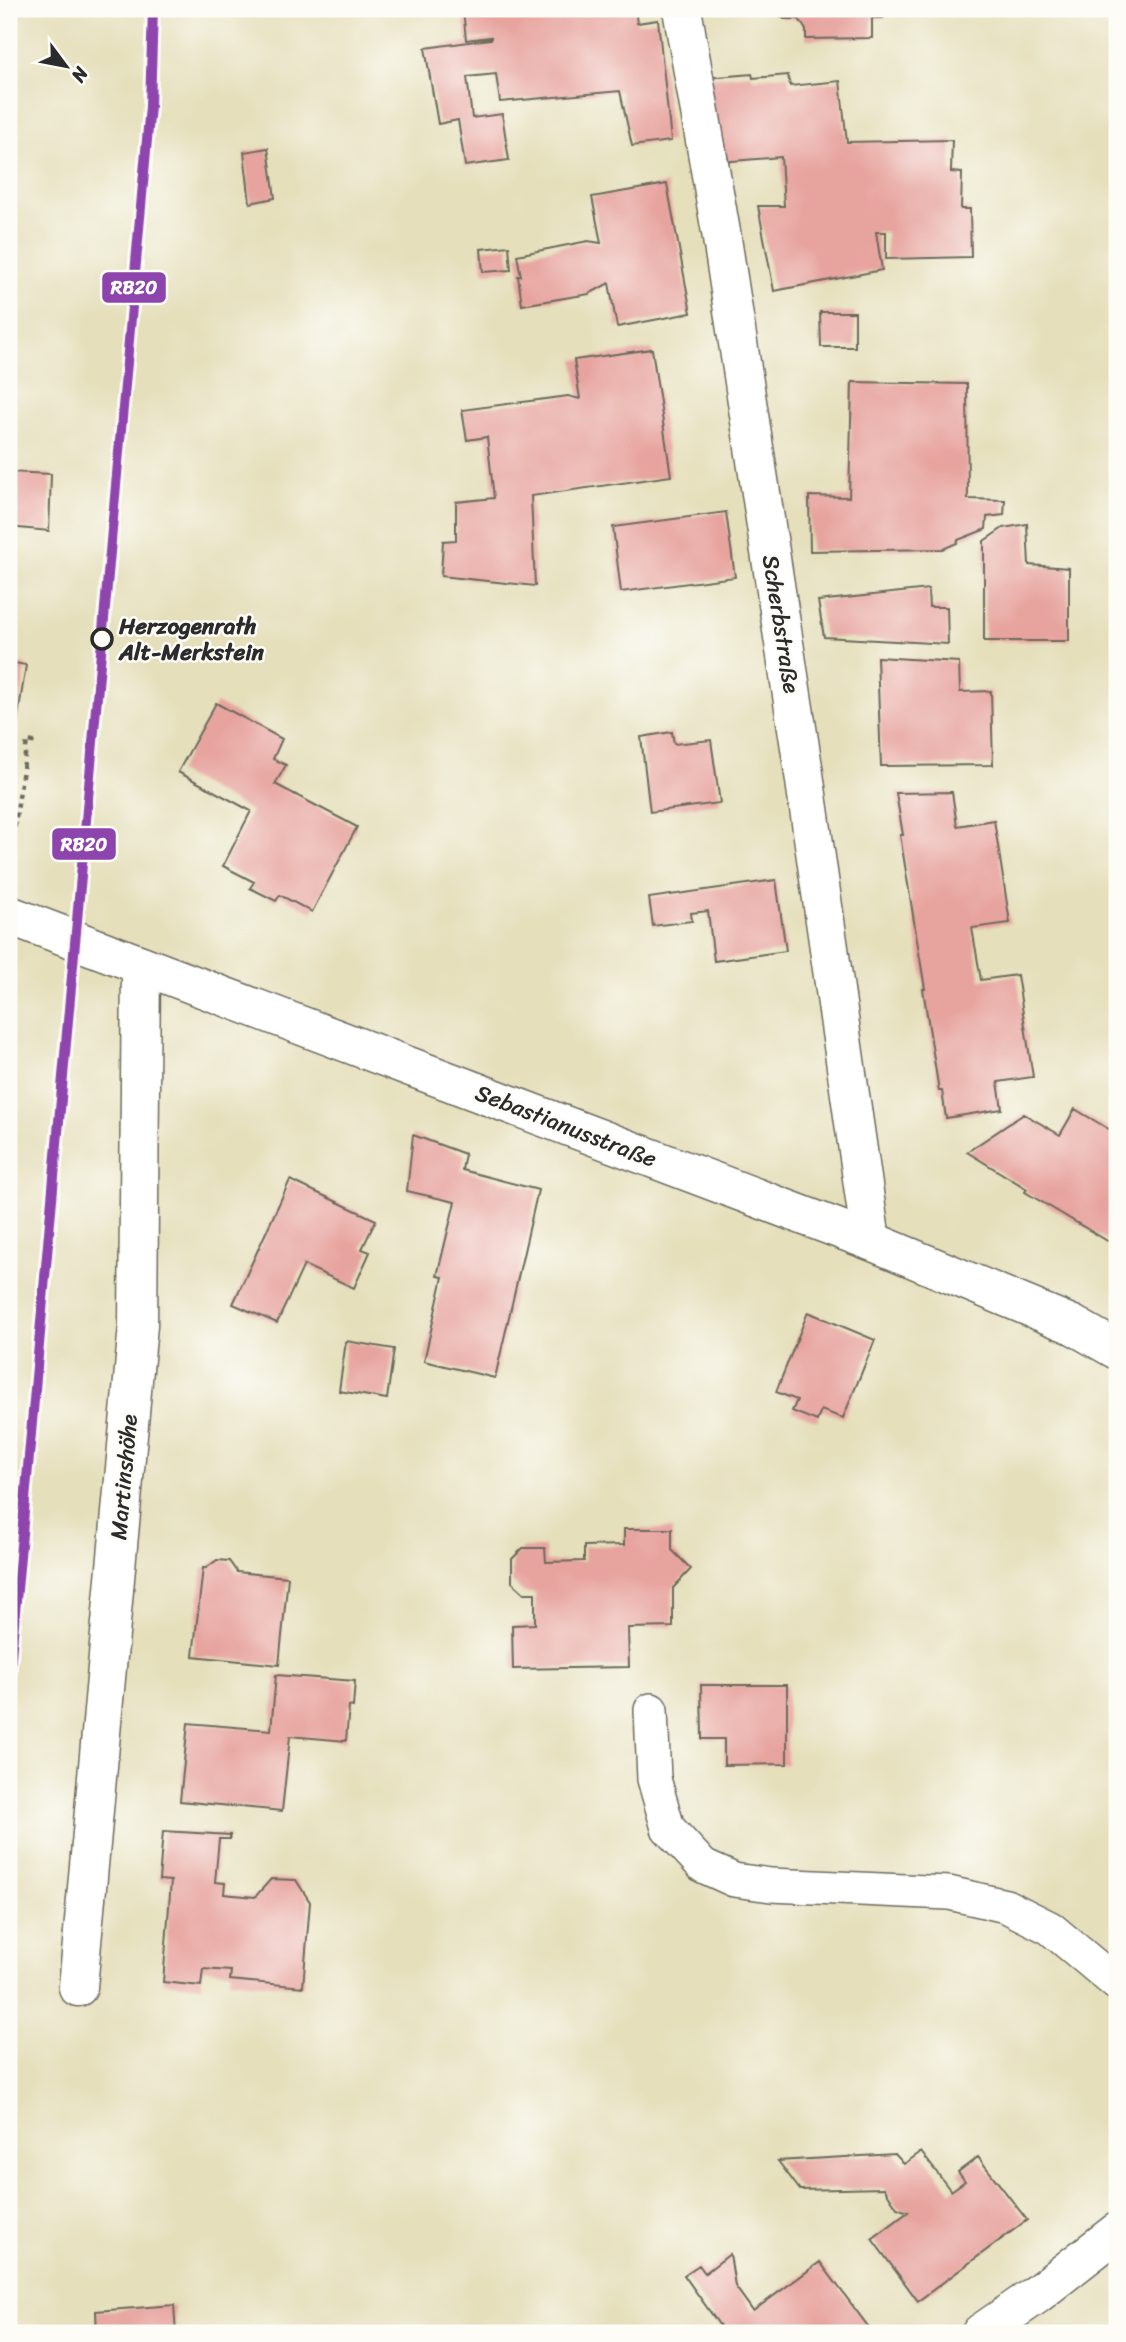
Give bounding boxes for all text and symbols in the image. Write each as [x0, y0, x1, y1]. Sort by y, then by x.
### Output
north arrow [32, 32, 102, 102]
text: N [62, 60, 98, 90]
line badge: RB20 [101, 271, 167, 304]
text: RB20 [110, 271, 157, 304]
street label: Scherbstraße [750, 552, 812, 696]
place label: Herzogenrath Alt-Merkstein [118, 606, 265, 673]
marker: Herzogenrath Alt-Merkstein [91, 628, 113, 650]
line badge: RB20 [51, 827, 117, 861]
text: RB20 [60, 828, 107, 861]
street label: Sebastianusstraße [469, 1073, 663, 1180]
street label: Martinshöhe [98, 1412, 150, 1542]

